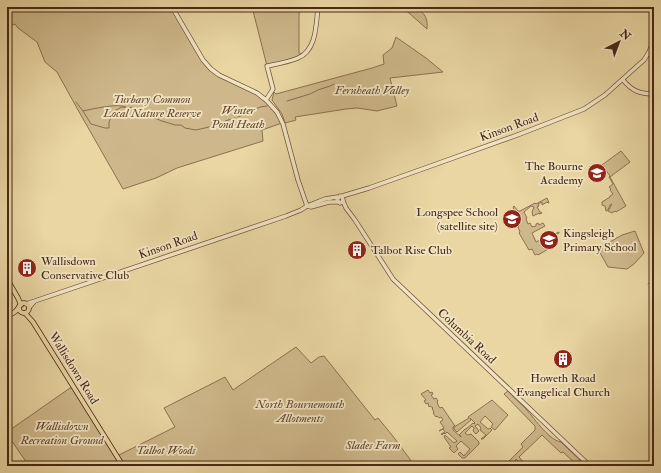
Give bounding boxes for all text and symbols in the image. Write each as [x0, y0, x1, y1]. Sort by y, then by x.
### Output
north arrow [599, 22, 639, 62]
text: N [617, 26, 634, 44]
park label: Fernheath Valley [334, 83, 410, 98]
park label: Turbary Common Local Nature Reserve [102, 92, 202, 121]
park label: Winter Pond Heath [210, 103, 265, 132]
street label: Kinson Road [478, 110, 541, 145]
place label: The Bourne Academy [525, 159, 584, 188]
school or university icon: The Bourne Academy [586, 162, 608, 184]
place label: Longspee School (satellite site) [416, 205, 498, 234]
school or university icon: Longspee School (satellite site) [501, 208, 523, 230]
place label: Kingsleigh Primary School [563, 226, 636, 255]
street label: Kinson Road [137, 228, 200, 263]
school or university icon: Kingsleigh Primary School [538, 229, 560, 251]
building icon: Talbot Rise Club [346, 239, 368, 261]
place label: Talbot Rise Club [371, 243, 452, 258]
place label: Wallisdown Conservative Club [40, 254, 129, 283]
building icon: Wallisdown Conservative Club [16, 257, 38, 279]
street label: Columbia Road [434, 305, 499, 367]
street label: Wallisdown Road [45, 329, 102, 407]
building icon: Howeth Road Evangelical Church [552, 348, 574, 370]
place label: Howeth Road Evangelical Church [516, 371, 611, 400]
park label: North Bournemouth Allotments [255, 397, 344, 426]
park label: Wallisdown Recreation Ground [19, 419, 105, 448]
park label: Slades Farm [344, 438, 401, 453]
park label: Talbot Woods [136, 443, 196, 458]

